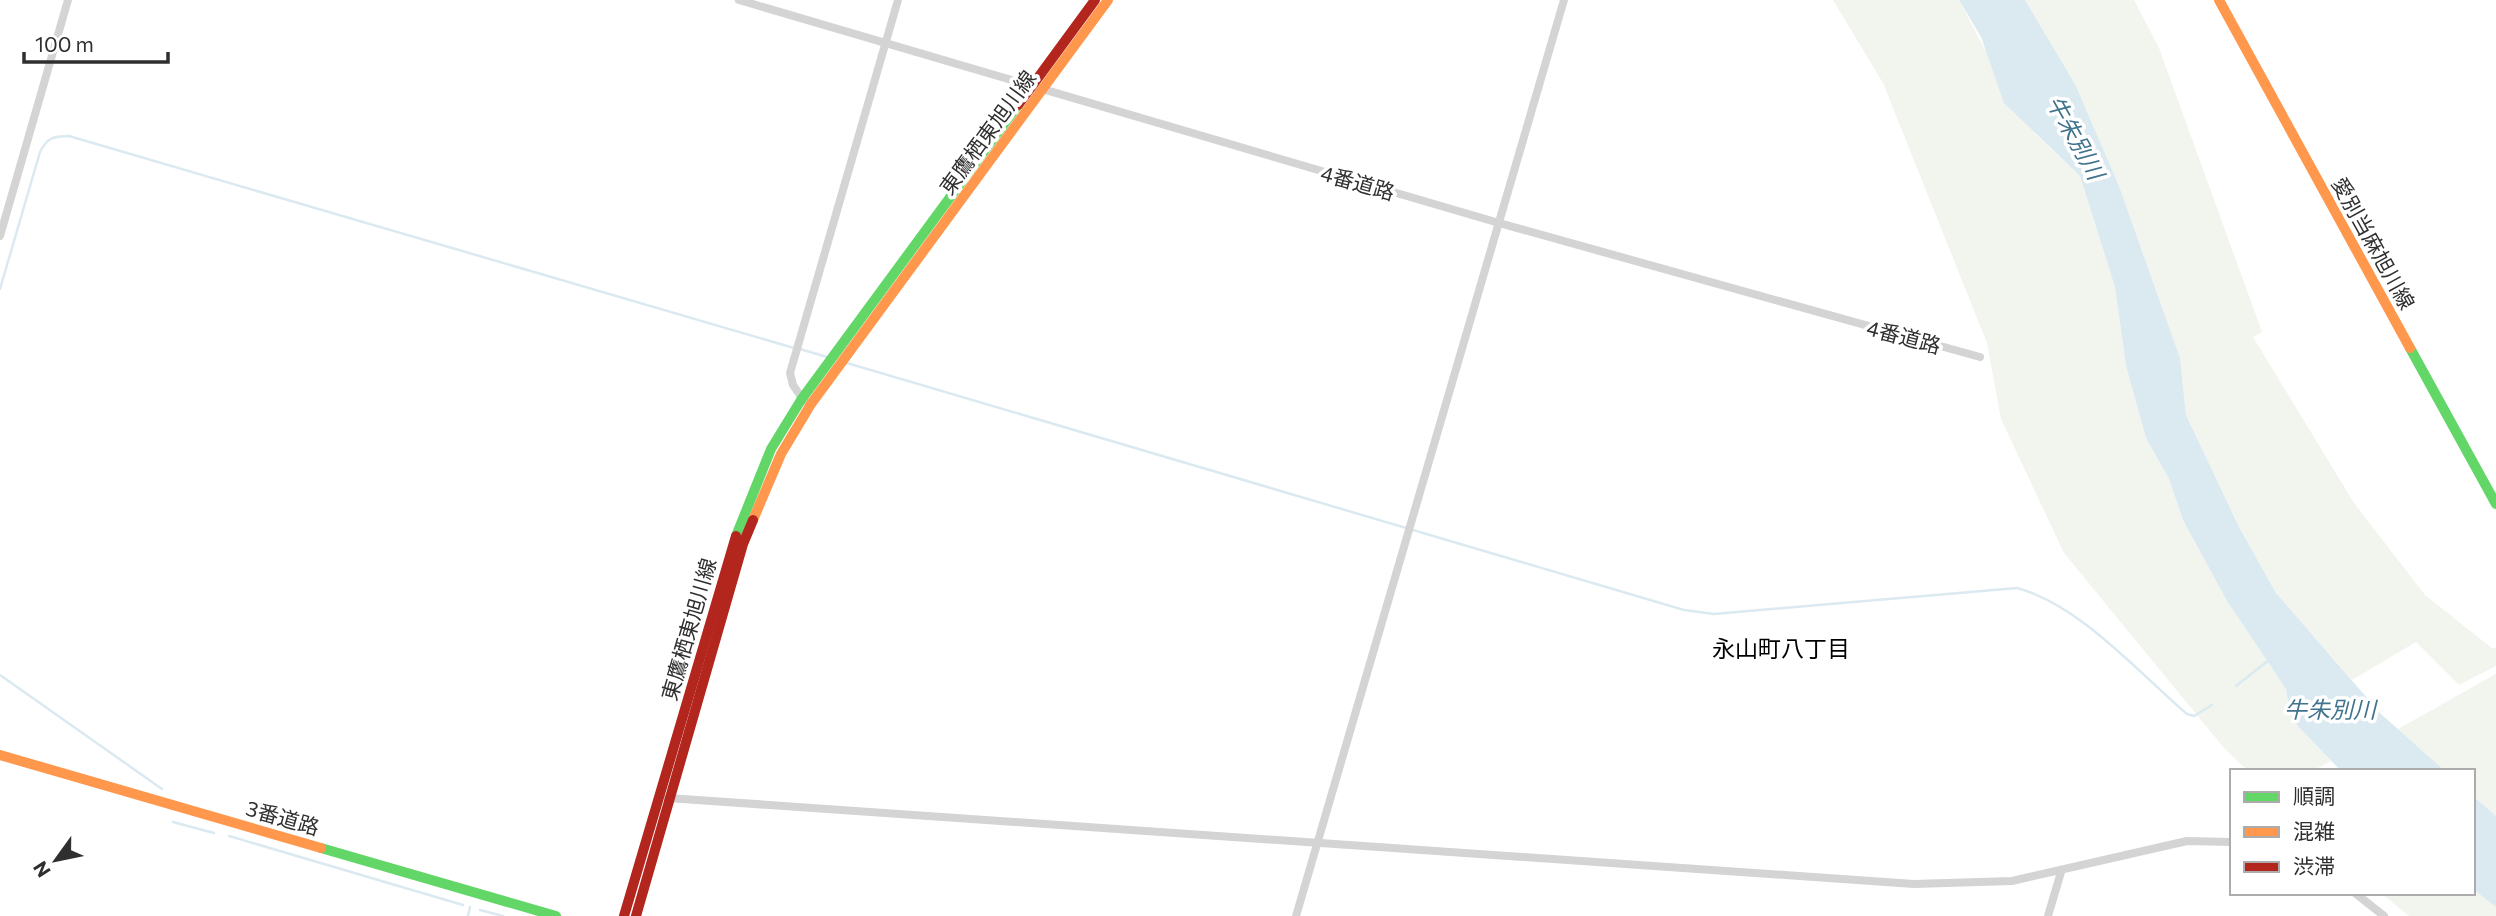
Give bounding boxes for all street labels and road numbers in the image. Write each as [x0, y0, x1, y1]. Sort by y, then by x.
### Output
street label: 東鷹栖東旭川線 [934, 65, 1040, 199]
street label: 4番道路 [1318, 160, 1398, 204]
street label: 愛別当麻旭川線 [2327, 173, 2421, 313]
street label: 4番道路 [1864, 314, 1944, 358]
street label: 東鷹栖東旭川線 [656, 555, 720, 703]
street label: 3番道路 [244, 795, 322, 839]

